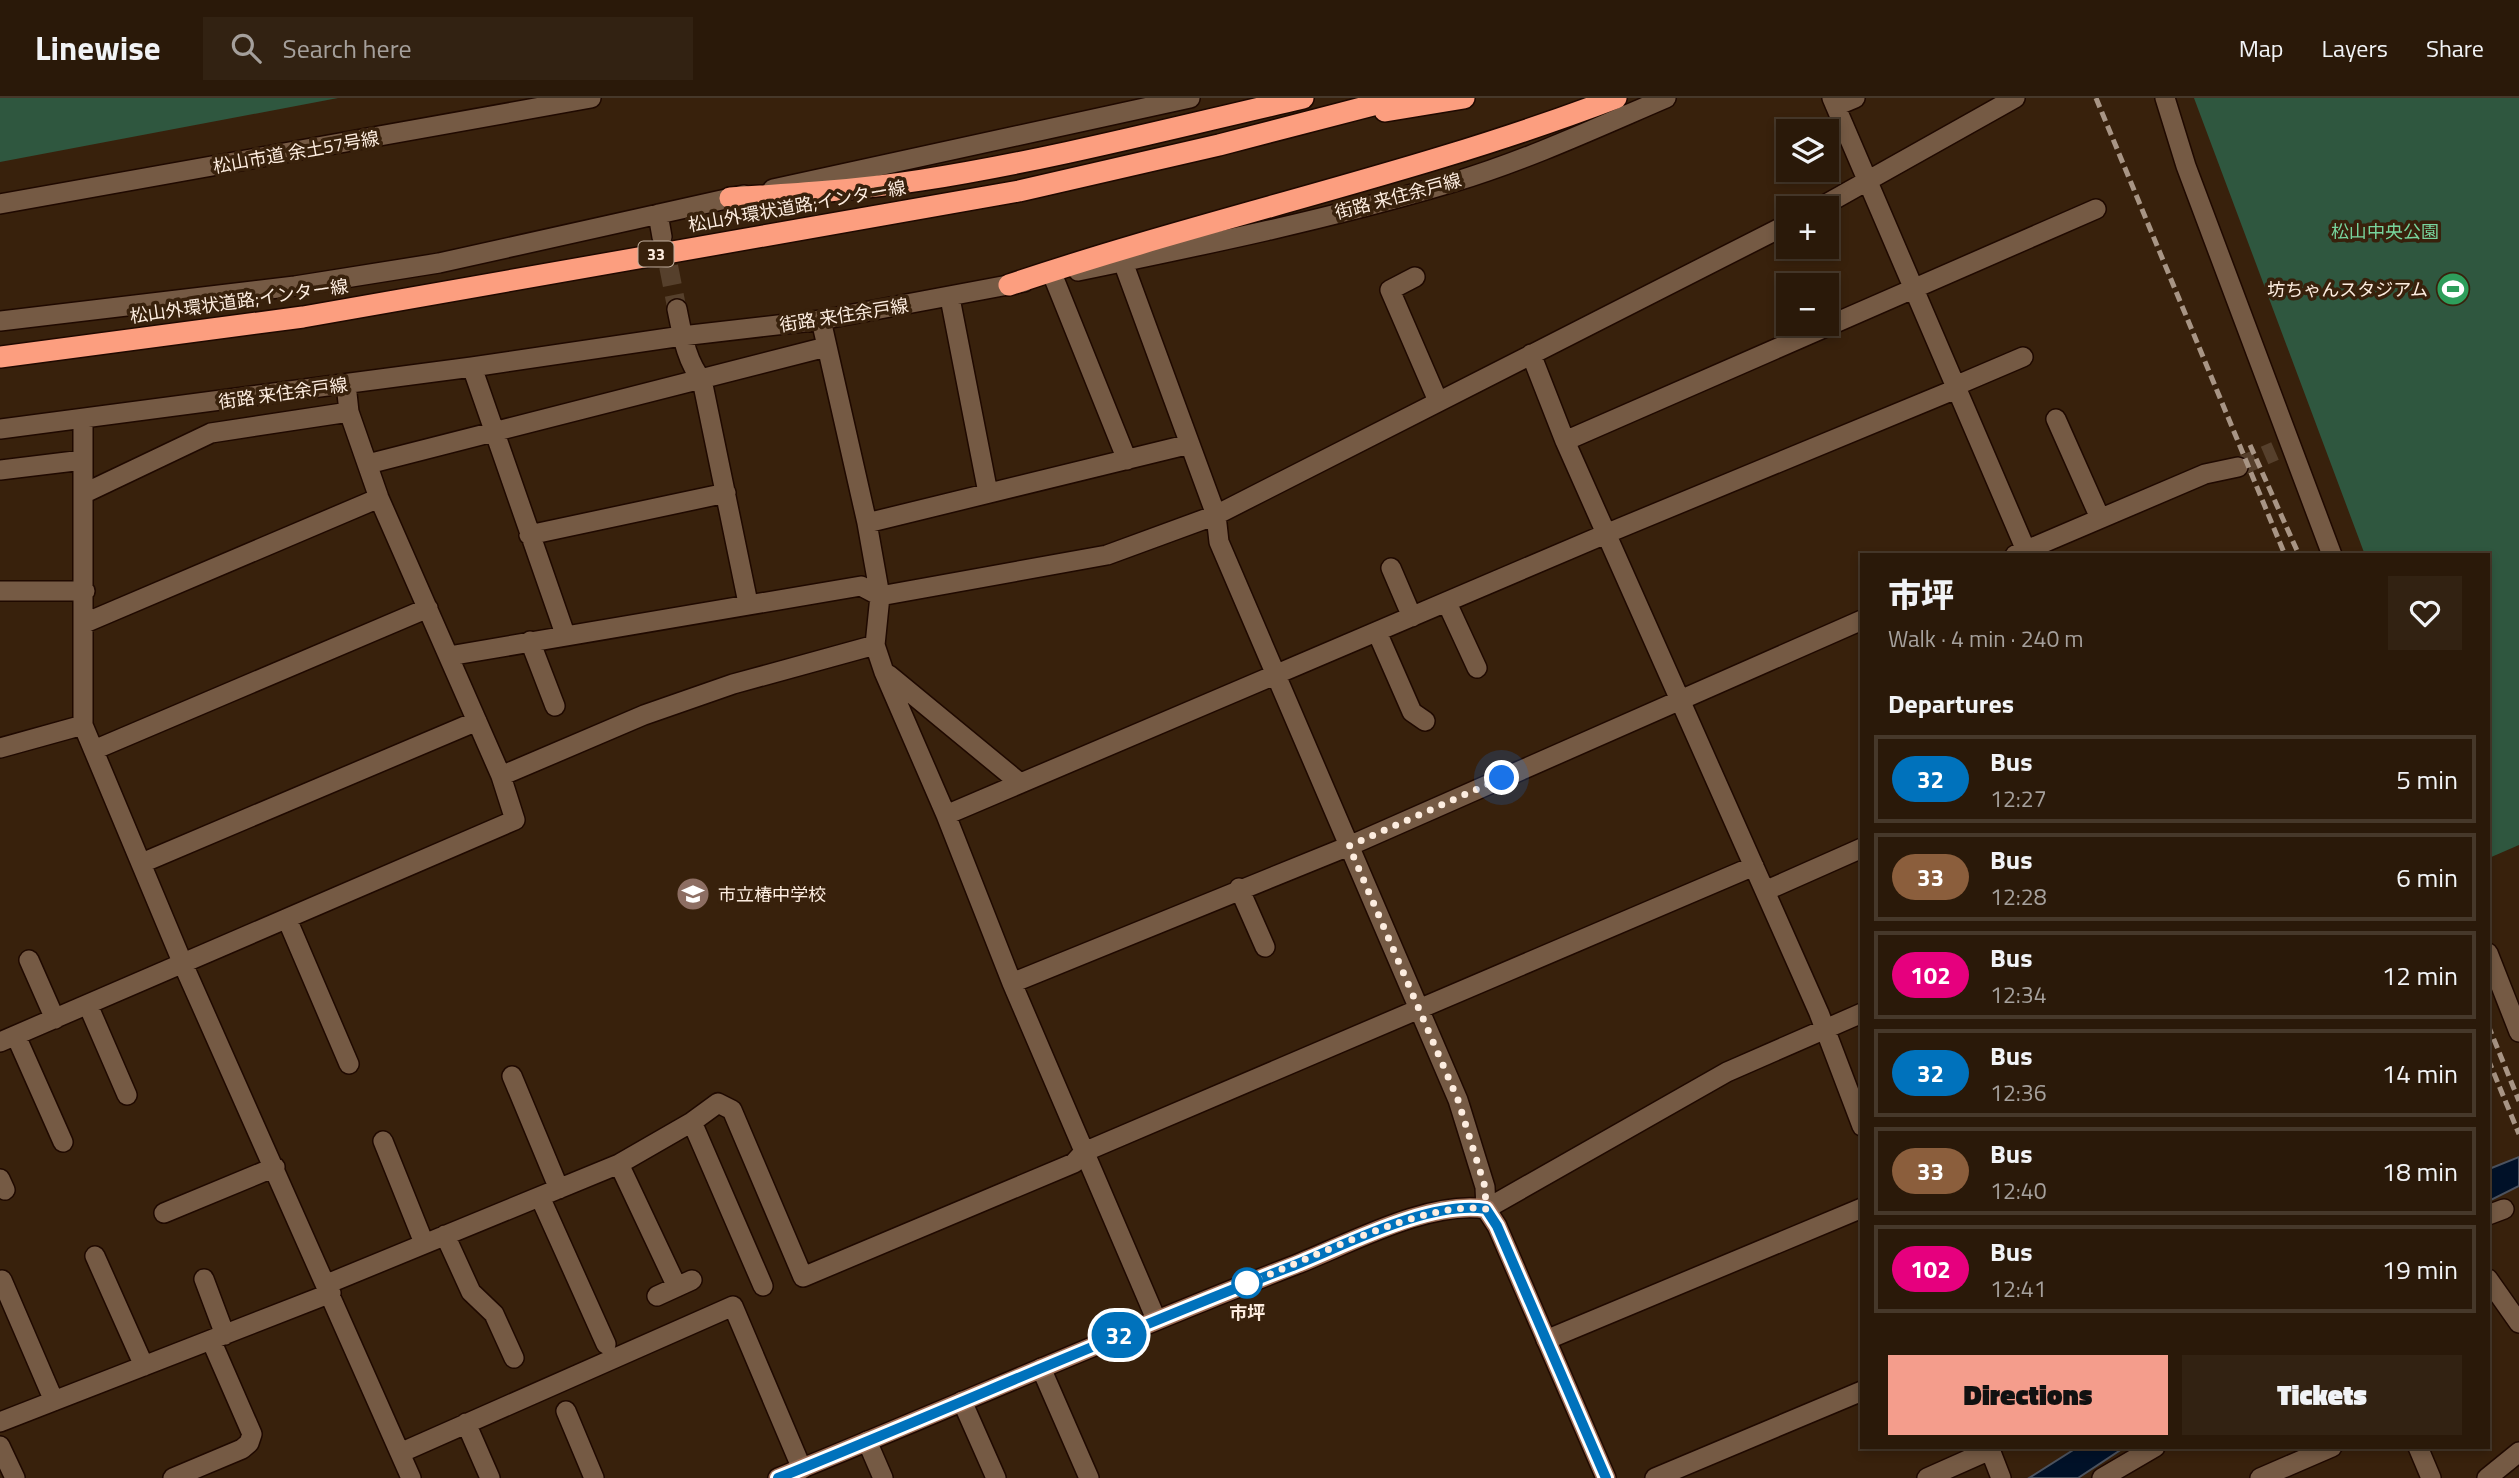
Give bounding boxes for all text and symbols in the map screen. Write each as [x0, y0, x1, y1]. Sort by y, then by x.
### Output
search box [203, 17, 693, 80]
text: Linewise [35, 23, 161, 73]
icon: search [227, 29, 265, 67]
text: Search here [283, 29, 412, 68]
text: Map [2239, 30, 2284, 66]
text: Layers [2322, 30, 2388, 66]
text: Share [2426, 30, 2484, 66]
map controls [1776, 119, 1839, 336]
button: layers [1776, 119, 1839, 182]
street label: 松山市道 余土57号線 [211, 124, 381, 180]
street label: 街路 来住余戸線 [1332, 166, 1464, 226]
street label: 松山外環状道路;インター線 [686, 174, 908, 238]
button: + [1776, 196, 1839, 259]
park label: 松山中央公園 [2331, 218, 2439, 245]
road number: 33 [638, 242, 674, 266]
sports icon: 坊ちゃんスタジアム [2434, 270, 2472, 308]
street label: 松山外環状道路;インター線 [128, 272, 350, 330]
button: − [1776, 273, 1839, 336]
place label: 坊ちゃんスタジアム [2267, 276, 2428, 303]
street label: 街路 来住余戸線 [778, 292, 910, 338]
street label: 街路 来住余戸線 [217, 371, 349, 415]
text: 市坪 [1888, 570, 1954, 620]
button: heart [2388, 576, 2462, 650]
text: Walk · 4 min · 240 m [1888, 621, 2084, 656]
text: Departures [1888, 684, 2014, 723]
text: Bus [1990, 742, 2032, 781]
your location [1484, 760, 1519, 795]
text: 5 min [2396, 760, 2458, 799]
text: 32 [1917, 761, 1944, 797]
text: 12:27 [1990, 781, 2047, 816]
text: Bus [1990, 840, 2032, 879]
text: 6 min [2396, 858, 2458, 897]
text: 33 [1917, 859, 1944, 895]
school or university icon: 市立椿中学校 [674, 875, 712, 913]
text: 12:28 [1990, 879, 2047, 914]
place label: 市立椿中学校 [718, 881, 826, 908]
text: Bus [1990, 938, 2032, 977]
text: 12 min [2382, 956, 2458, 995]
text: 102 [1910, 957, 1951, 993]
text: 12:34 [1990, 977, 2047, 1012]
text: Bus [1990, 1036, 2032, 1075]
text: 14 min [2382, 1054, 2458, 1093]
text: 32 [1917, 1055, 1944, 1091]
text: 12:36 [1990, 1075, 2047, 1110]
text: Bus [1990, 1134, 2032, 1173]
text: 18 min [2382, 1152, 2458, 1191]
text: 33 [1917, 1153, 1944, 1189]
text: 12:40 [1990, 1173, 2047, 1208]
text: Bus [1990, 1232, 2032, 1271]
text: 19 min [2382, 1250, 2458, 1289]
text: 102 [1910, 1251, 1951, 1287]
marker: 市坪 [1232, 1268, 1262, 1298]
text: 12:41 [1990, 1271, 2047, 1306]
place label: 市坪 [1229, 1299, 1265, 1326]
line badge: 32 [1088, 1312, 1150, 1358]
text: 32 [1106, 1317, 1132, 1353]
button: Directions [1888, 1355, 2168, 1435]
button: Tickets [2182, 1355, 2462, 1435]

